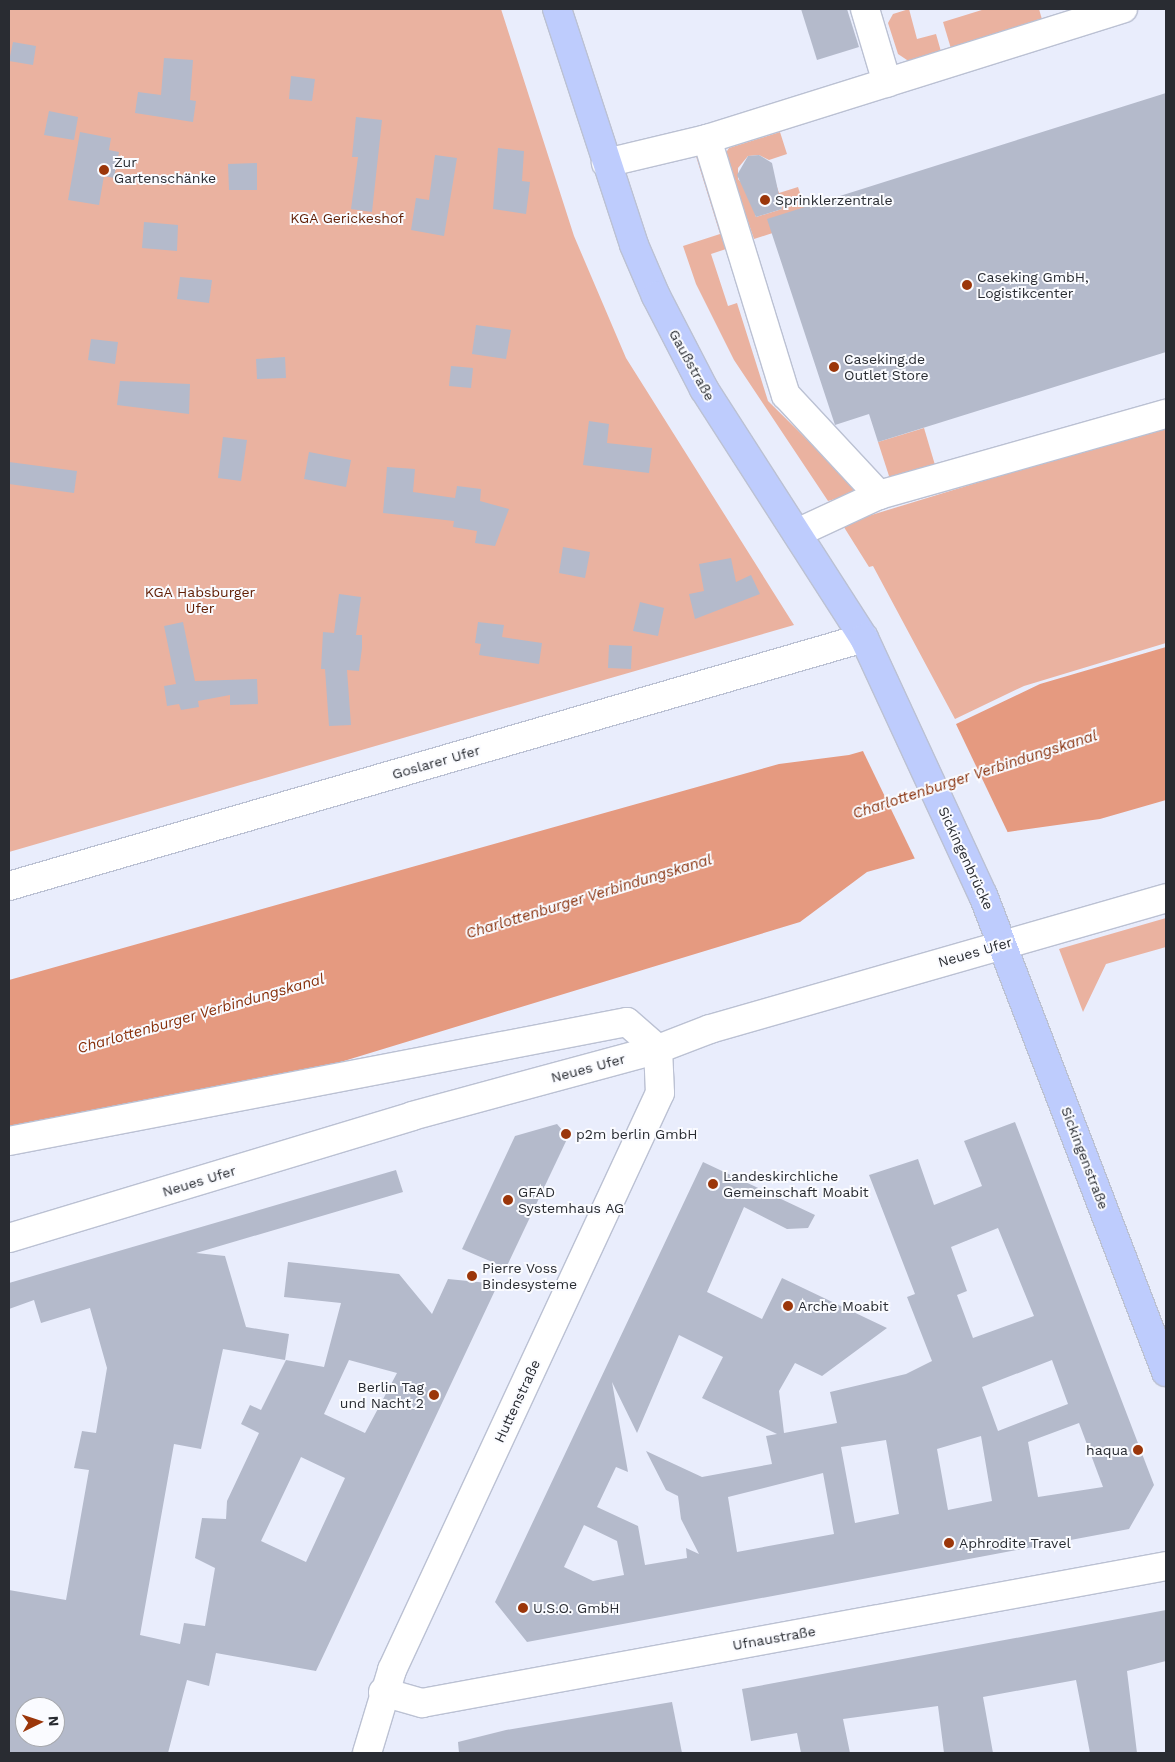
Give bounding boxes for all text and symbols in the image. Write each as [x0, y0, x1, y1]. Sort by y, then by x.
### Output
place label: Zur Gartenschänke [114, 154, 216, 186]
marker: Zur Gartenschänke [98, 164, 110, 176]
place label: Sprinklerzentrale [775, 192, 892, 208]
marker: Sprinklerzentrale [759, 194, 771, 206]
park label: KGA Gerickeshof [290, 210, 404, 226]
place label: Caseking GmbH, Logistikcenter [977, 269, 1089, 302]
marker: Caseking GmbH, Logistikcenter [961, 279, 973, 291]
street label: Gaußstraße [666, 326, 718, 404]
place label: Caseking.de Outlet Store [844, 351, 929, 384]
marker: Caseking.de Outlet Store [828, 361, 840, 373]
park label: KGA Habsburger Ufer [144, 584, 256, 616]
water label: Charlottenburger Verbindungskanal [850, 727, 1100, 823]
street label: Goslarer Ufer [390, 741, 482, 783]
street label: Sickingenbrücke [935, 804, 997, 912]
water label: Charlottenburger Verbindungskanal [463, 851, 715, 943]
street label: Neues Ufer [936, 933, 1014, 971]
water label: Charlottenburger Verbindungskanal [75, 970, 327, 1058]
street label: Neues Ufer [549, 1050, 627, 1086]
street label: Sickingenstraße [1058, 1104, 1112, 1212]
place label: p2m berlin GmbH [576, 1126, 697, 1142]
marker: p2m berlin GmbH [560, 1128, 572, 1140]
street label: Neues Ufer [160, 1162, 238, 1200]
place label: Landeskirchliche Gemeinschaft Moabit [723, 1168, 869, 1200]
marker: Landeskirchliche Gemeinschaft Moabit [707, 1178, 719, 1190]
place label: GFAD Systemhaus AG [518, 1184, 625, 1216]
marker: GFAD Systemhaus AG [502, 1194, 514, 1206]
place label: Pierre Voss Bindesysteme [482, 1260, 577, 1292]
marker: Pierre Voss Bindesysteme [466, 1270, 478, 1282]
place label: Arche Moabit [798, 1298, 889, 1314]
marker: Arche Moabit [782, 1300, 794, 1312]
street label: Huttenstraße [490, 1357, 544, 1445]
place label: Berlin Tag und Nacht 2 [340, 1379, 424, 1411]
marker: Berlin Tag und Nacht 2 [428, 1389, 440, 1401]
place label: haqua [1086, 1442, 1128, 1458]
marker: haqua [1132, 1444, 1144, 1456]
place label: Aphrodite Travel [959, 1535, 1071, 1551]
marker: Aphrodite Travel [943, 1537, 955, 1549]
place label: U.S.O. GmbH [533, 1600, 619, 1616]
marker: U.S.O. GmbH [517, 1602, 529, 1614]
street label: Ufnaustraße [731, 1622, 817, 1654]
north arrow [15, 1697, 65, 1747]
text: N [46, 1715, 62, 1727]

